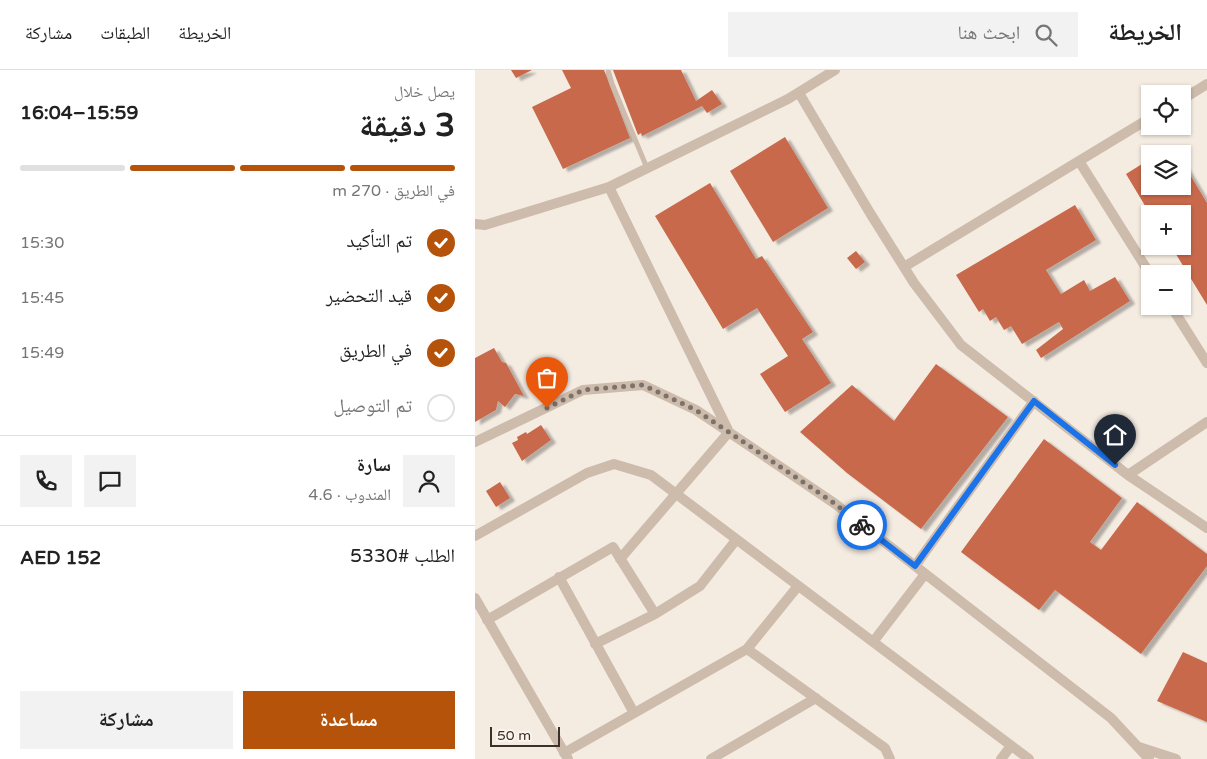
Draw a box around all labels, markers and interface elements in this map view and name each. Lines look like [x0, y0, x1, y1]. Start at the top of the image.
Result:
search box [728, 12, 1078, 57]
text: الخريطة [1108, 18, 1182, 47]
icon: search [1032, 21, 1060, 49]
text: مشاركة [25, 22, 72, 44]
text: الطبقات [100, 22, 150, 44]
text: الخريطة [178, 22, 231, 44]
text: ابحث هنا [957, 22, 1020, 44]
text: يصل خلال [394, 82, 455, 102]
map controls [1141, 85, 1191, 315]
button: locate [1141, 85, 1191, 135]
text: 15:59–16:04 [20, 102, 138, 124]
text: 3 دقيقة [359, 107, 455, 145]
button: layers [1141, 145, 1191, 195]
text: في الطريق · 270 m [332, 181, 455, 201]
button: + [1141, 205, 1191, 255]
icon: check [427, 229, 455, 257]
text: تم التأكيد [347, 230, 412, 252]
text: 15:30 [20, 233, 64, 253]
button: − [1141, 265, 1191, 315]
icon: check [427, 284, 455, 312]
text: قيد التحضير [326, 285, 412, 307]
text: 15:45 [20, 288, 64, 308]
icon: check [427, 339, 455, 367]
text: في الطريق [339, 340, 412, 362]
text: 15:49 [20, 343, 64, 363]
pin [526, 357, 568, 408]
icon: bag [533, 364, 561, 392]
text: تم التوصيل [333, 395, 412, 417]
pin [1094, 414, 1136, 465]
icon: home [1101, 421, 1129, 449]
text: سارة [357, 454, 391, 476]
button: phone [20, 455, 72, 507]
button: chat [84, 455, 136, 507]
button: person [403, 455, 455, 507]
text: المندوب · 4.6 [308, 485, 391, 505]
courier [837, 500, 887, 550]
icon: bike [848, 511, 876, 539]
text: الطلب #5330 [350, 545, 455, 567]
text: AED 152 [20, 547, 101, 569]
button: مشاركة [20, 691, 233, 749]
button: مساعدة [243, 691, 455, 749]
scale bar [490, 724, 560, 747]
text: 50 m [497, 727, 531, 744]

